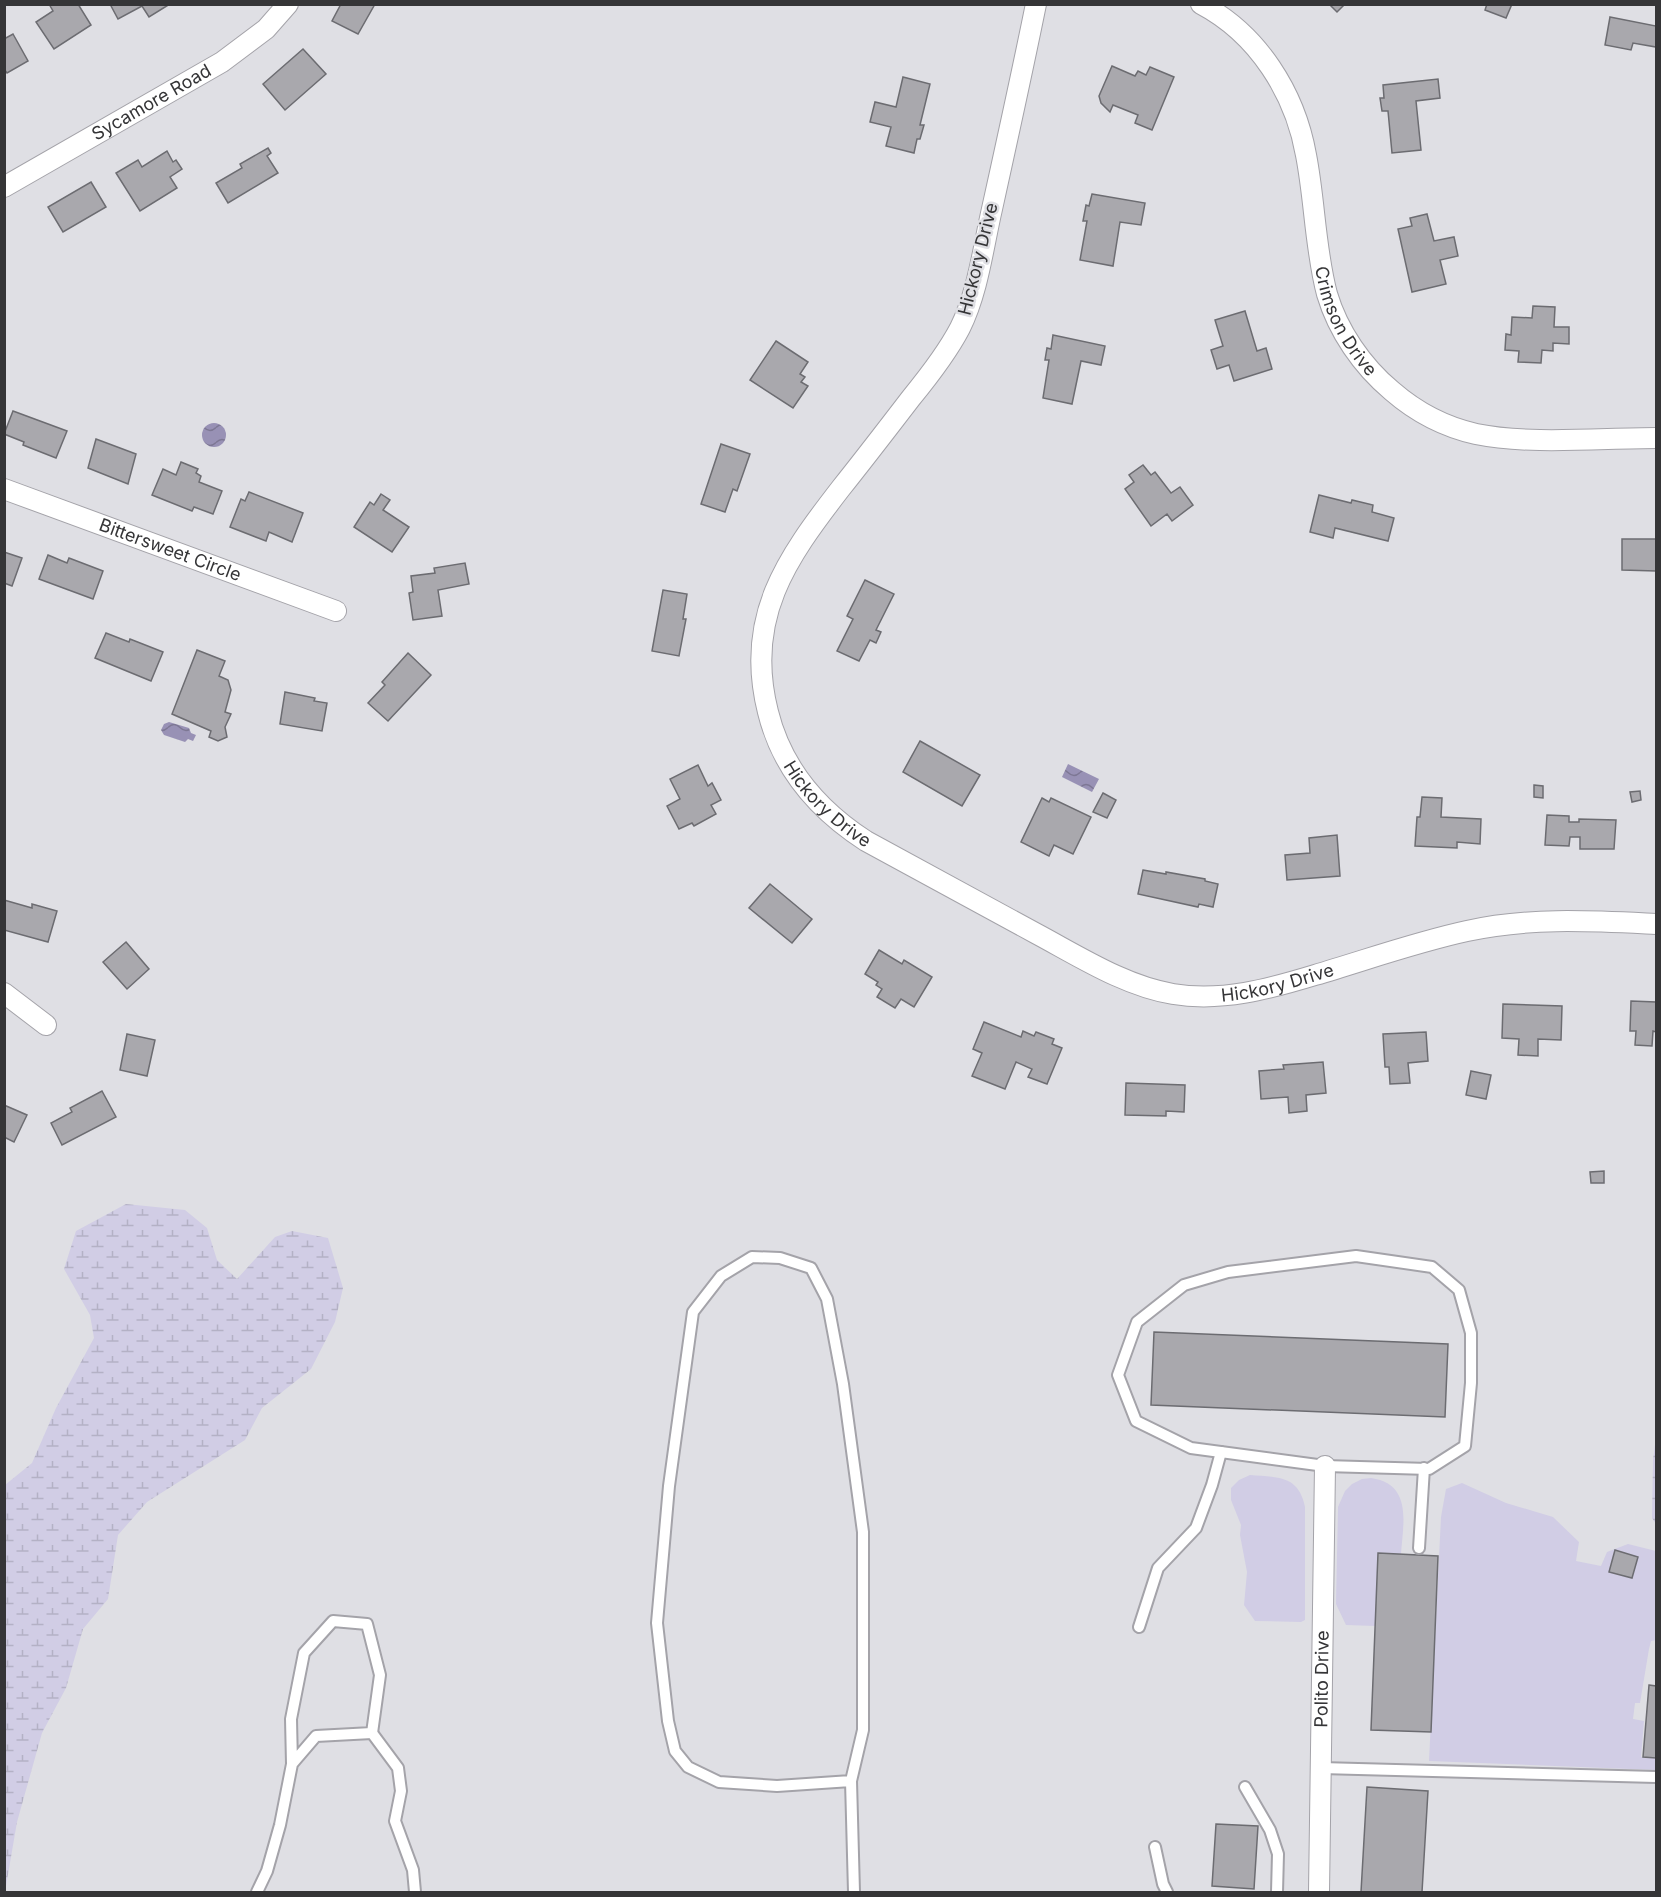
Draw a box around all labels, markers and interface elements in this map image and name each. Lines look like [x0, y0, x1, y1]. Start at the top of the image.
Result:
street label: Sycamore Road [88, 60, 215, 144]
street label: Hickory Drive [953, 200, 1002, 317]
street label: Crimson Drive [1311, 264, 1382, 380]
street label: Bittersweet Circle [96, 514, 244, 585]
street label: Hickory Drive [780, 757, 875, 851]
street label: Hickory Drive [1220, 959, 1336, 1006]
street label: Polito Drive [1310, 1630, 1333, 1728]

